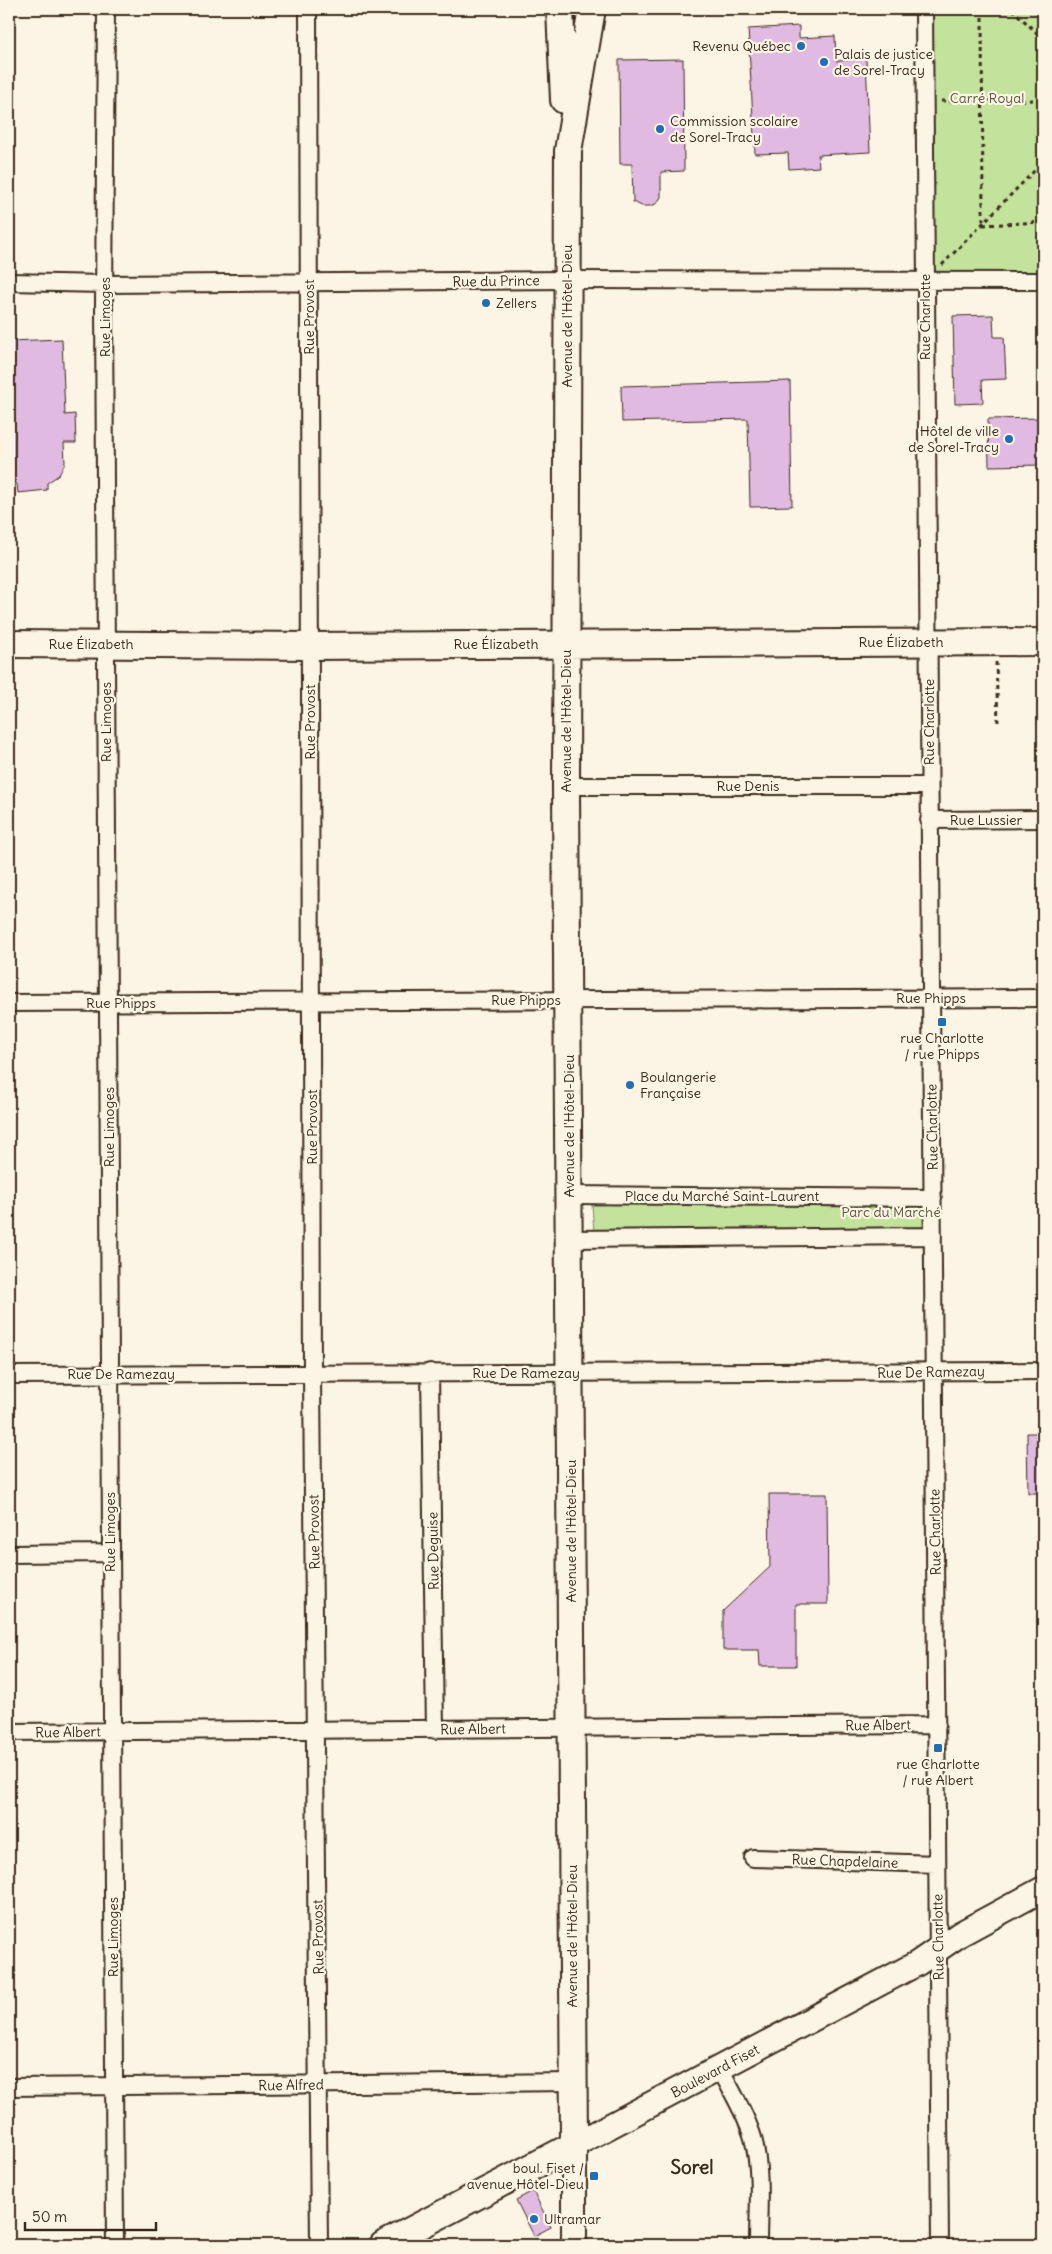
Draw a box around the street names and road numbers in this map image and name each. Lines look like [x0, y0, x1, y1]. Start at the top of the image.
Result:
street label: Avenue de l'Hôtel-Dieu [558, 245, 576, 387]
street label: Rue du Prince [452, 271, 540, 291]
street label: Rue Charlotte [916, 274, 934, 360]
street label: Rue Limoges [96, 277, 114, 357]
street label: Rue Provost [300, 279, 318, 355]
street label: Rue Élizabeth [859, 633, 943, 651]
street label: Rue Élizabeth [49, 635, 133, 653]
street label: Rue Élizabeth [454, 635, 538, 653]
street label: Avenue de l'Hôtel-Dieu [557, 650, 575, 792]
street label: Rue Charlotte [920, 679, 938, 765]
street label: Rue Limoges [97, 682, 115, 762]
street label: Rue Provost [301, 684, 319, 760]
street label: Rue Denis [717, 777, 779, 795]
street label: Rue Lussier [950, 811, 1023, 829]
street label: Rue Phipps [896, 989, 966, 1007]
street label: Rue Phipps [491, 991, 561, 1009]
street label: Rue Phipps [86, 994, 156, 1012]
street label: Avenue de l'Hôtel-Dieu [560, 1055, 578, 1197]
street label: Rue Charlotte [922, 1084, 942, 1170]
street label: Rue Limoges [100, 1087, 118, 1167]
street label: Rue Provost [303, 1089, 321, 1165]
street label: Place du Marché Saint-Laurent [625, 1187, 819, 1205]
street label: Rue De Ramezay [877, 1362, 985, 1382]
street label: Rue De Ramezay [472, 1364, 580, 1382]
street label: Rue De Ramezay [67, 1365, 175, 1383]
street label: Avenue de l'Hôtel-Dieu [562, 1460, 580, 1602]
street label: Rue Charlotte [925, 1489, 945, 1575]
street label: Rue Limoges [101, 1492, 119, 1572]
street label: Rue Provost [304, 1494, 324, 1570]
street label: Rue Deguise [423, 1512, 443, 1590]
street label: Rue Albert [845, 1715, 911, 1735]
street label: Rue Albert [440, 1719, 506, 1739]
street label: Rue Albert [35, 1722, 101, 1742]
street label: Rue Chapdelaine [791, 1850, 899, 1872]
street label: Avenue de l'Hôtel-Dieu [563, 1865, 581, 2007]
street label: Rue Charlotte [928, 1894, 948, 1980]
street label: Rue Limoges [104, 1897, 122, 1977]
street label: Rue Provost [308, 1899, 328, 1975]
street label: Boulevard Fiset [668, 2040, 762, 2102]
street label: Rue Alfred [258, 2075, 324, 2095]

